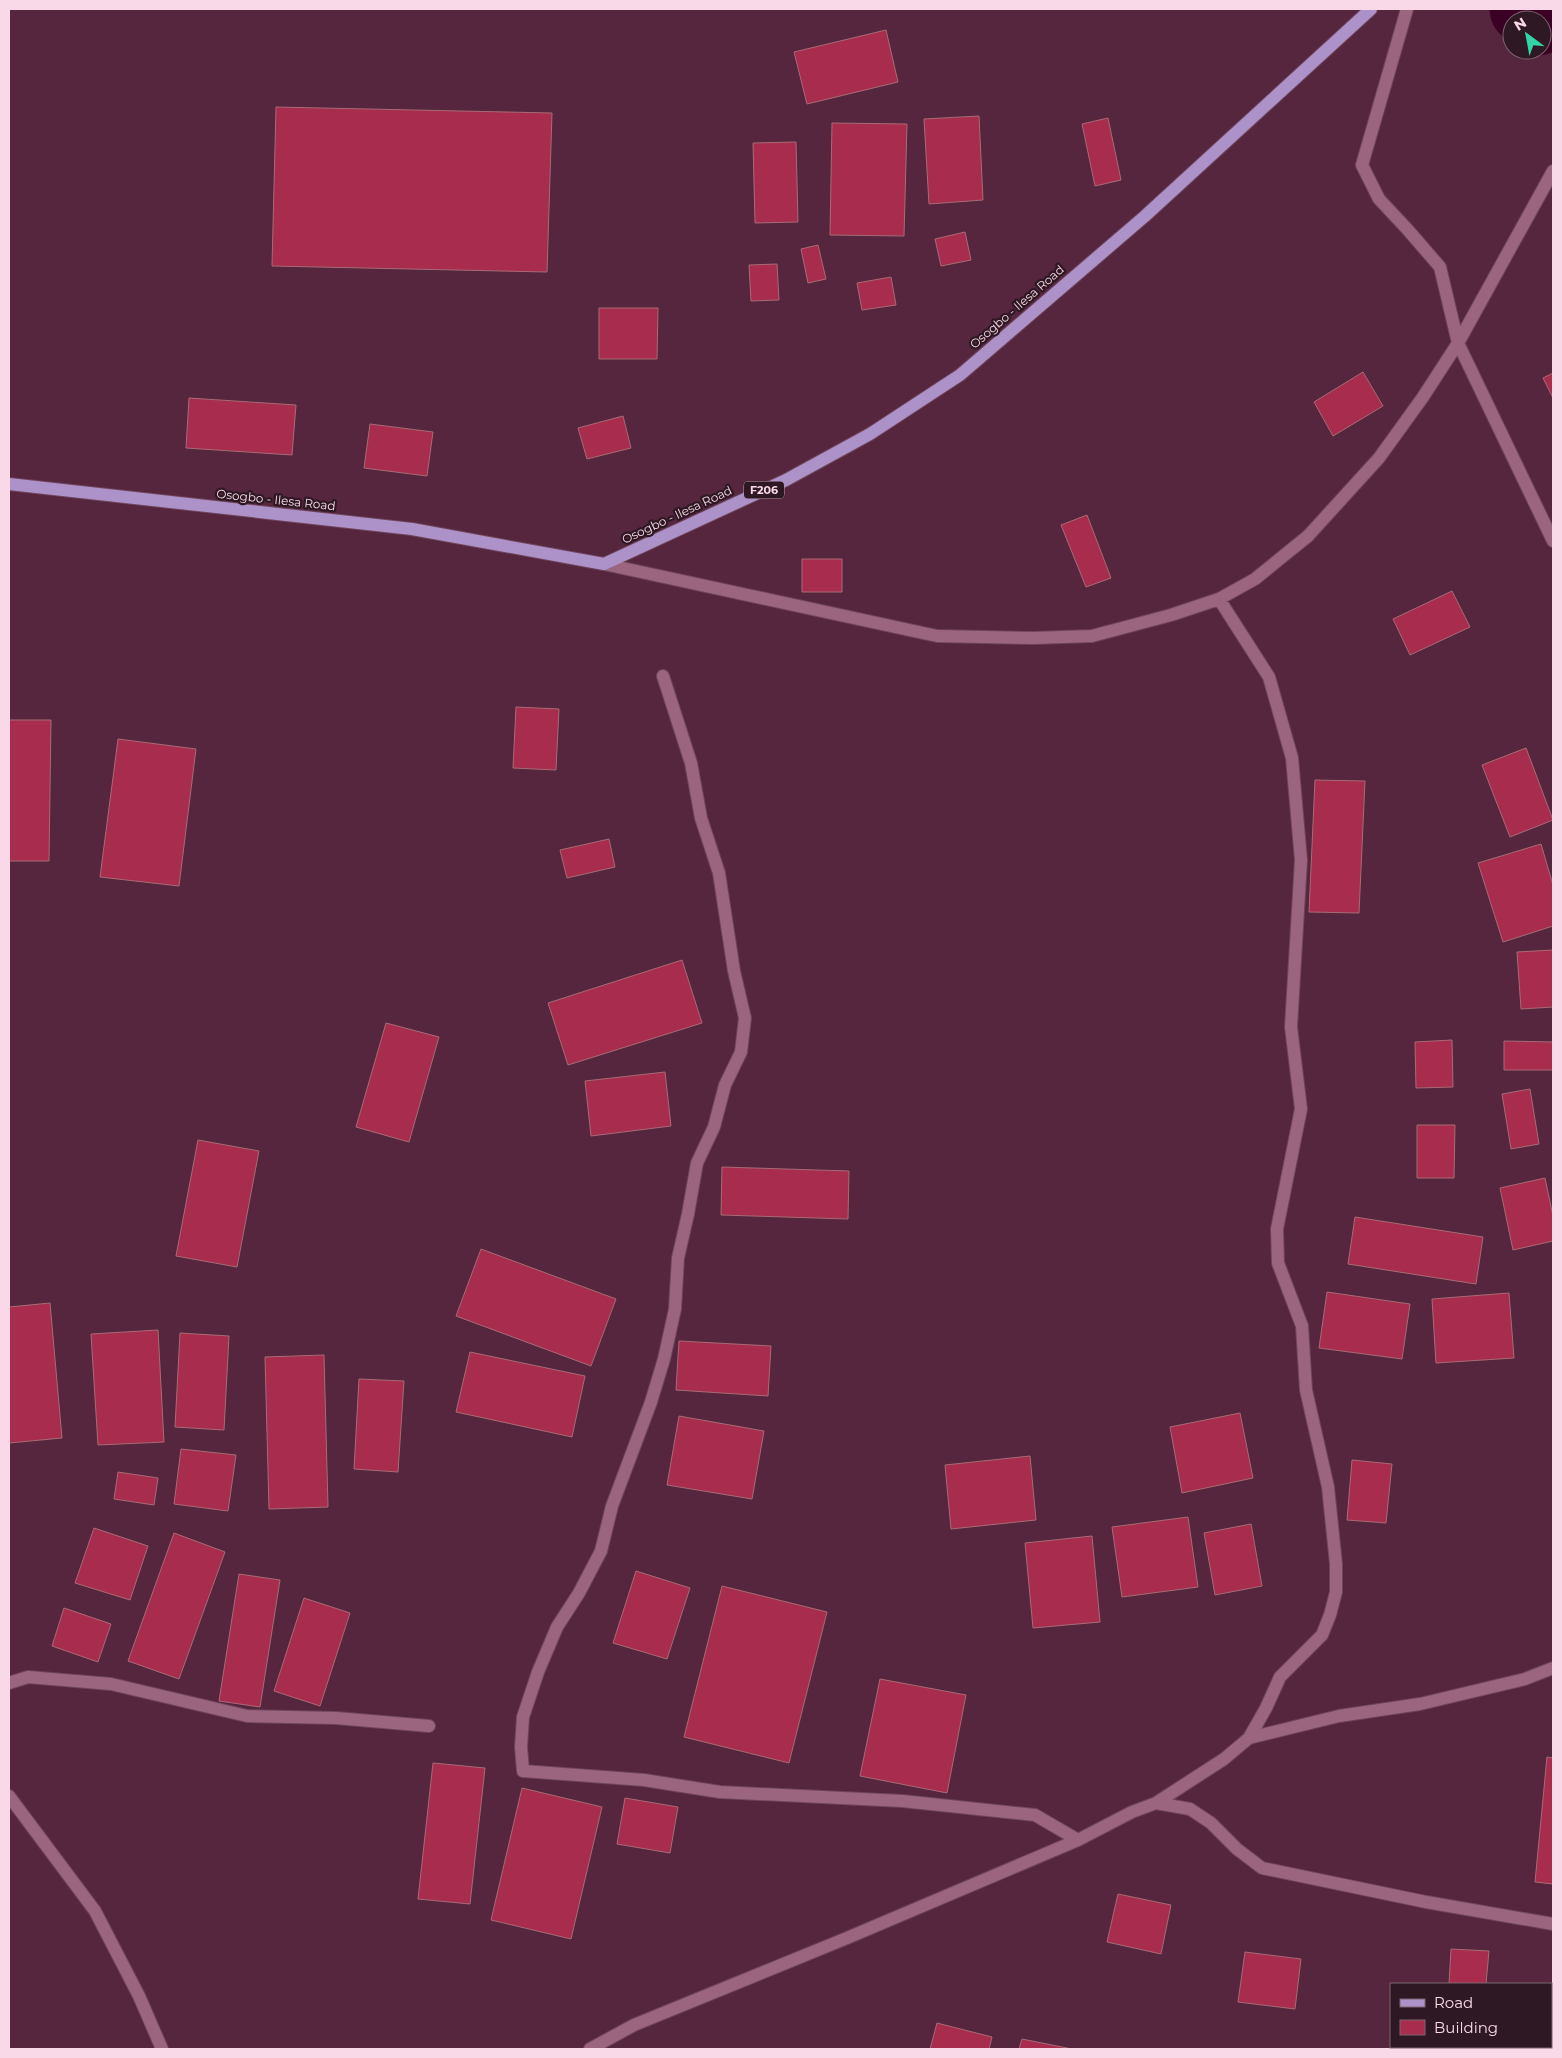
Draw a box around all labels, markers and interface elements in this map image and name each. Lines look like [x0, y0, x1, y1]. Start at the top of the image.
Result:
north arrow [1502, 10, 1552, 60]
text: N [1511, 13, 1530, 35]
street label: Osogbo - Ilesa Road [967, 262, 1067, 352]
street label: Osogbo - Ilesa Road [619, 482, 734, 547]
road number: F206 [744, 482, 784, 498]
street label: Osogbo - Ilesa Road [216, 486, 336, 513]
legend [1390, 1983, 1552, 2048]
text: Road [1434, 1993, 1473, 2012]
text: Building [1434, 2018, 1498, 2037]

